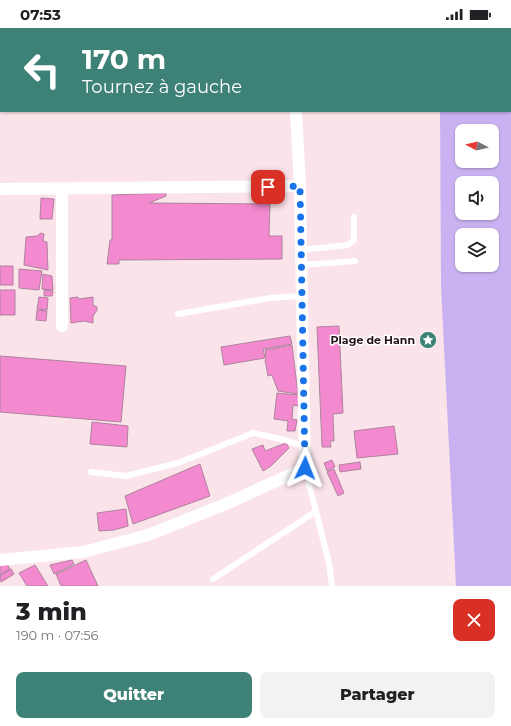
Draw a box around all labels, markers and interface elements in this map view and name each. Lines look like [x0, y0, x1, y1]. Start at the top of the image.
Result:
text: 07:53 [20, 5, 61, 24]
text: 170 m [82, 42, 166, 76]
icon: left [16, 44, 68, 96]
text: Tournez à gauche [82, 76, 242, 98]
north arrow [455, 124, 499, 168]
map controls [455, 124, 499, 272]
pin [251, 170, 285, 204]
icon: arrive [257, 176, 279, 198]
button: sound [455, 176, 499, 220]
button: layers [455, 228, 499, 272]
place icon: Plage de Hann [418, 330, 438, 350]
place label: Plage de Hann [331, 333, 415, 347]
position arrow [284, 447, 326, 489]
text: 3 min [16, 597, 87, 626]
button: close [453, 599, 495, 641]
text: 190 m · 07:56 [16, 627, 98, 643]
button: Quitter [16, 672, 252, 718]
button: Partager [260, 672, 495, 718]

